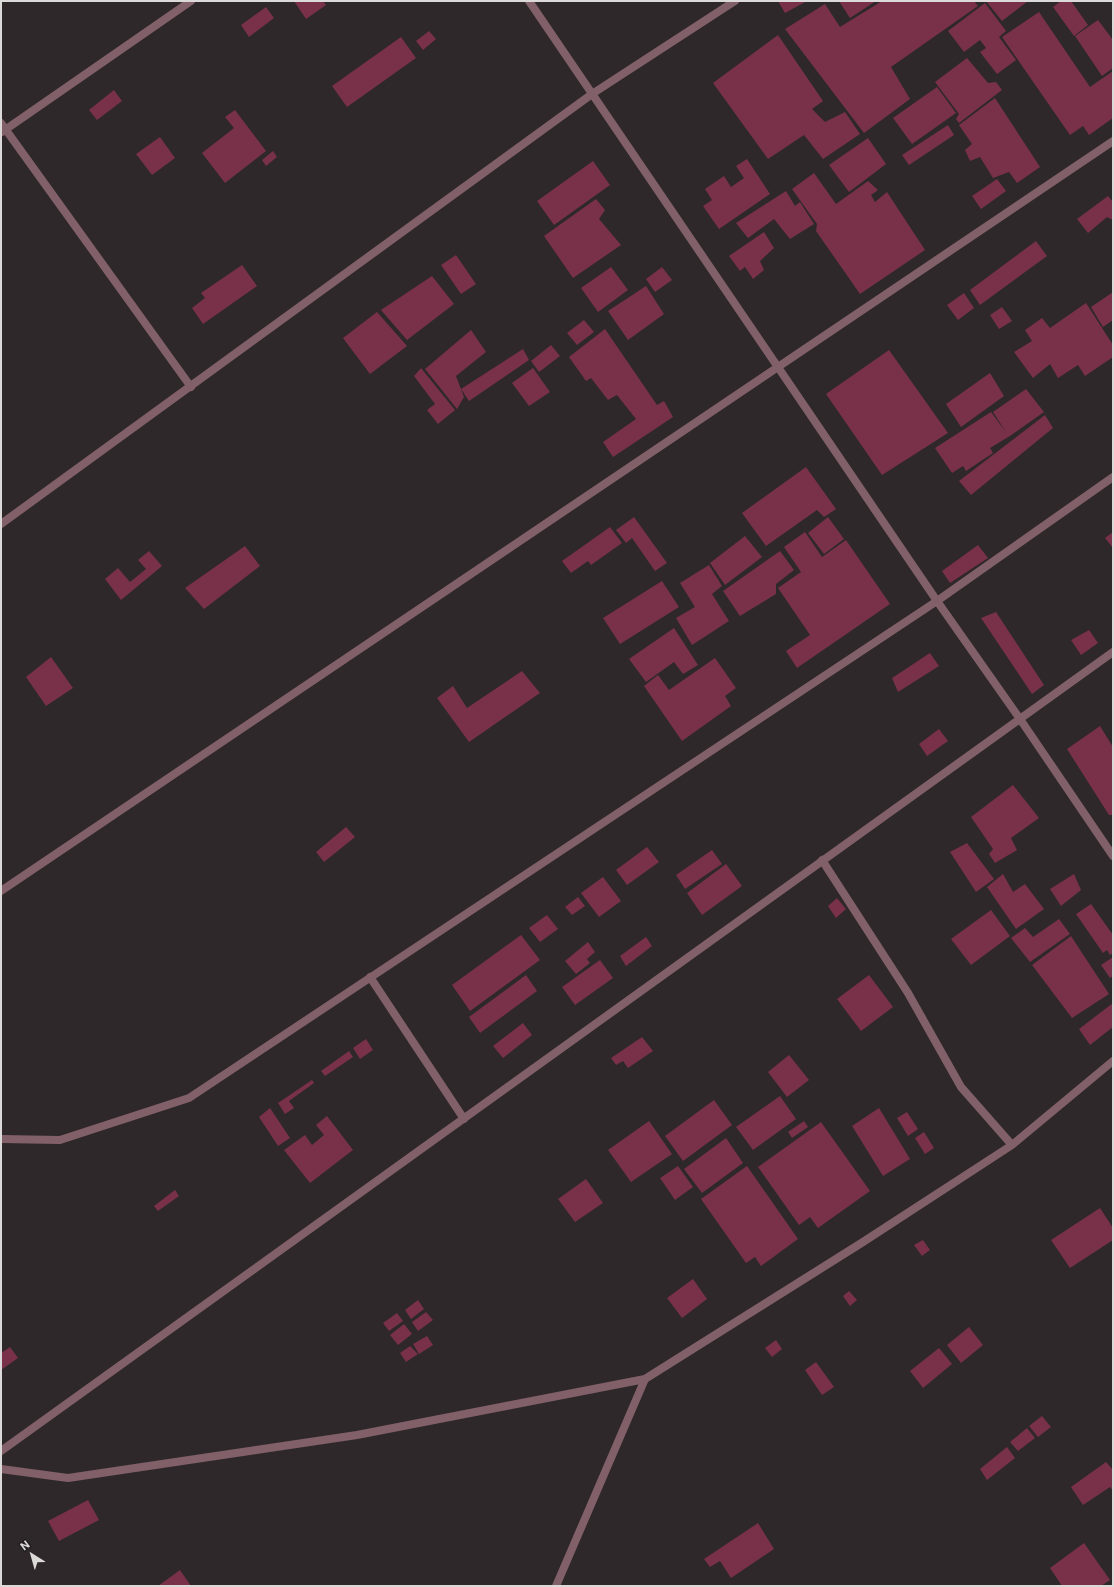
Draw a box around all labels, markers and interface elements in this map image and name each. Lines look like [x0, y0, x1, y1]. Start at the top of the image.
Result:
north arrow [12, 1535, 52, 1575]
text: N [17, 1537, 32, 1553]

